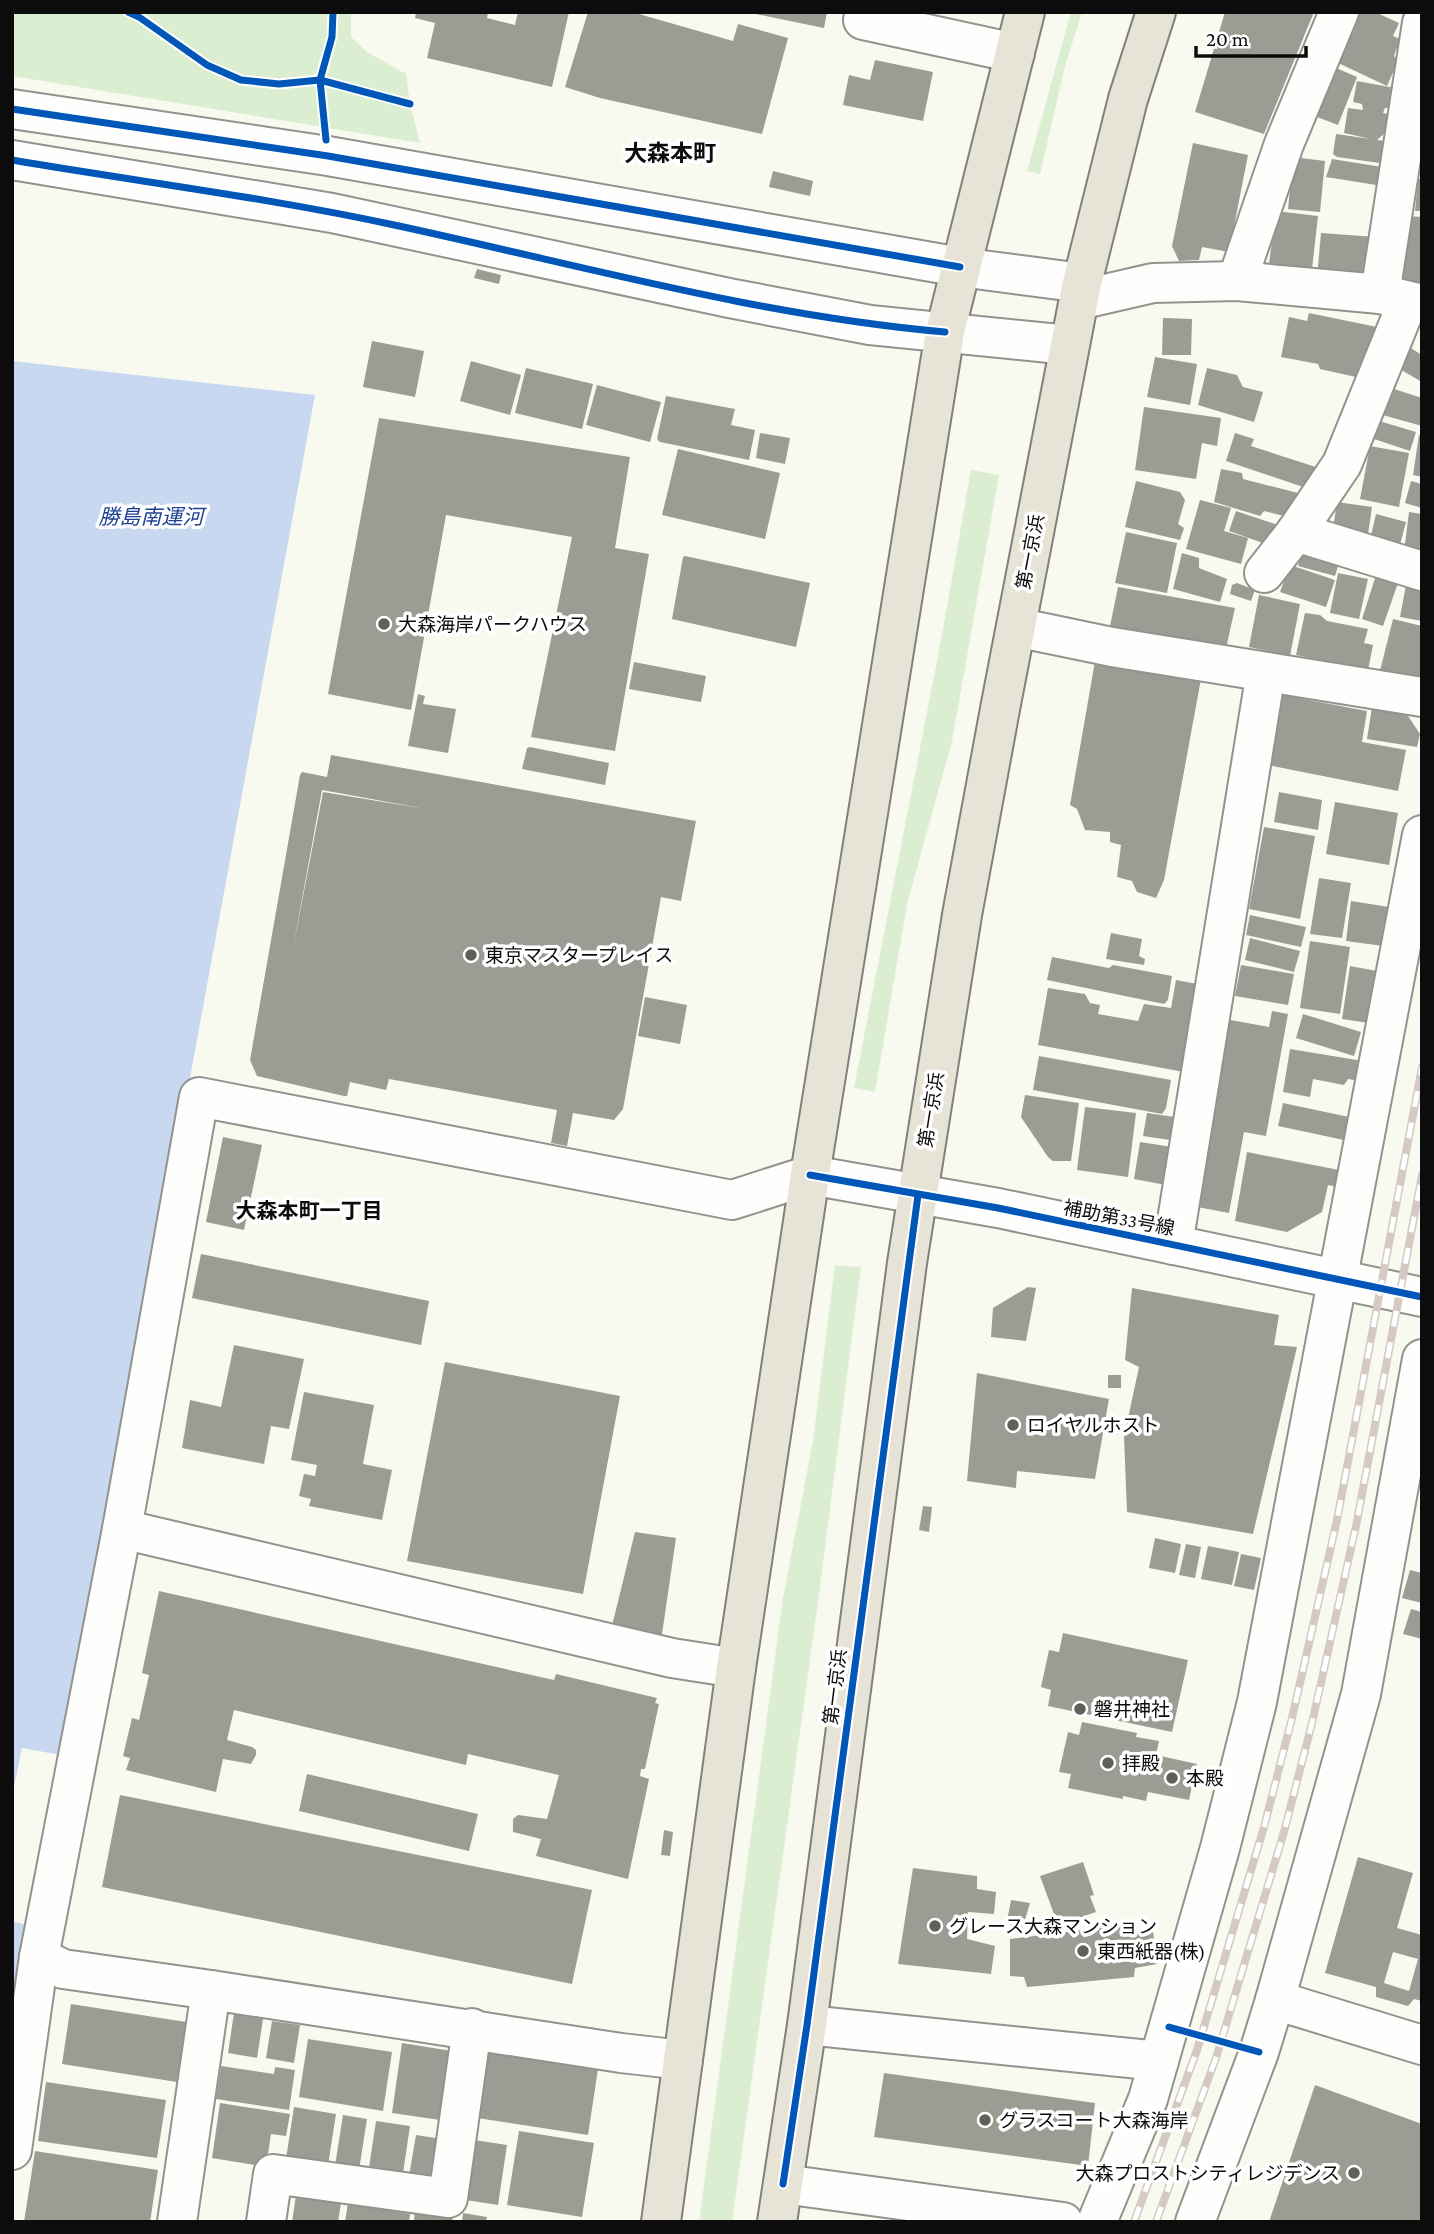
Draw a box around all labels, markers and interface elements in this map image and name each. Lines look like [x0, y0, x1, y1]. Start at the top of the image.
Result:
scale bar [1196, 14, 1306, 58]
text: 20 m [1206, 27, 1249, 51]
district label: 大森本町 [624, 140, 716, 166]
water label: 勝島南運河 [99, 505, 207, 529]
street label: 第一京浜 [1012, 513, 1048, 591]
place label: 大森海岸パークハウス [398, 614, 587, 635]
marker: 大森海岸パークハウス [376, 616, 392, 632]
place label: 東京マスタープレイス [485, 945, 673, 966]
marker: 東京マスタープレイス [463, 947, 479, 963]
street label: 第一京浜 [915, 1071, 947, 1149]
street label: 補助第33号線 [1062, 1197, 1176, 1239]
district label: 大森本町一丁目 [236, 1199, 383, 1223]
place label: ロイヤルホスト [1027, 1415, 1159, 1436]
marker: ロイヤルホスト [1005, 1417, 1021, 1433]
street label: 第一京浜 [820, 1648, 850, 1726]
place label: 磐井神社 [1094, 1699, 1170, 1720]
marker: 磐井神社 [1072, 1701, 1088, 1717]
place label: 拝殿 [1122, 1753, 1160, 1774]
marker: 拝殿 [1100, 1755, 1116, 1771]
place label: 本殿 [1186, 1768, 1224, 1789]
marker: 本殿 [1164, 1770, 1180, 1786]
place label: グレース大森マンション [949, 1916, 1157, 1937]
marker: グレース大森マンション [927, 1918, 943, 1934]
place label: 東西紙器(株) [1097, 1941, 1205, 1963]
marker: 東西紙器(株) [1075, 1943, 1091, 1959]
place label: グラスコート大森海岸 [999, 2110, 1189, 2131]
marker: グラスコート大森海岸 [977, 2112, 993, 2128]
place label: 大森プロストシティレジデンス [1076, 2163, 1340, 2184]
marker: 大森プロストシティレジデンス [1346, 2165, 1362, 2181]

